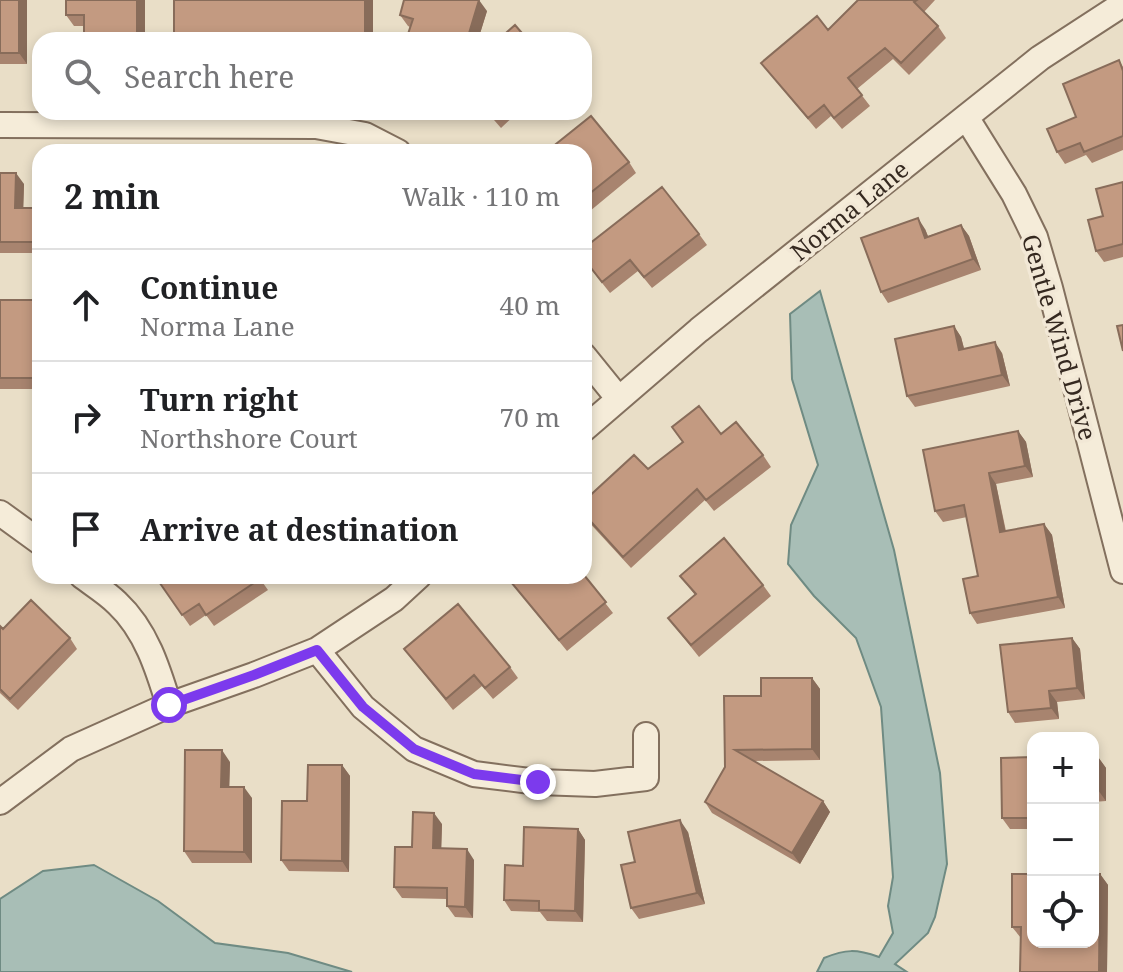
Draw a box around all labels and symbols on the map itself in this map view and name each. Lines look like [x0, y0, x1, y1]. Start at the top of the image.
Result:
street label: Norma Lane [783, 152, 915, 268]
street label: Gentle Wind Drive [1015, 230, 1105, 444]
route start [151, 687, 187, 723]
route end [520, 764, 556, 800]

